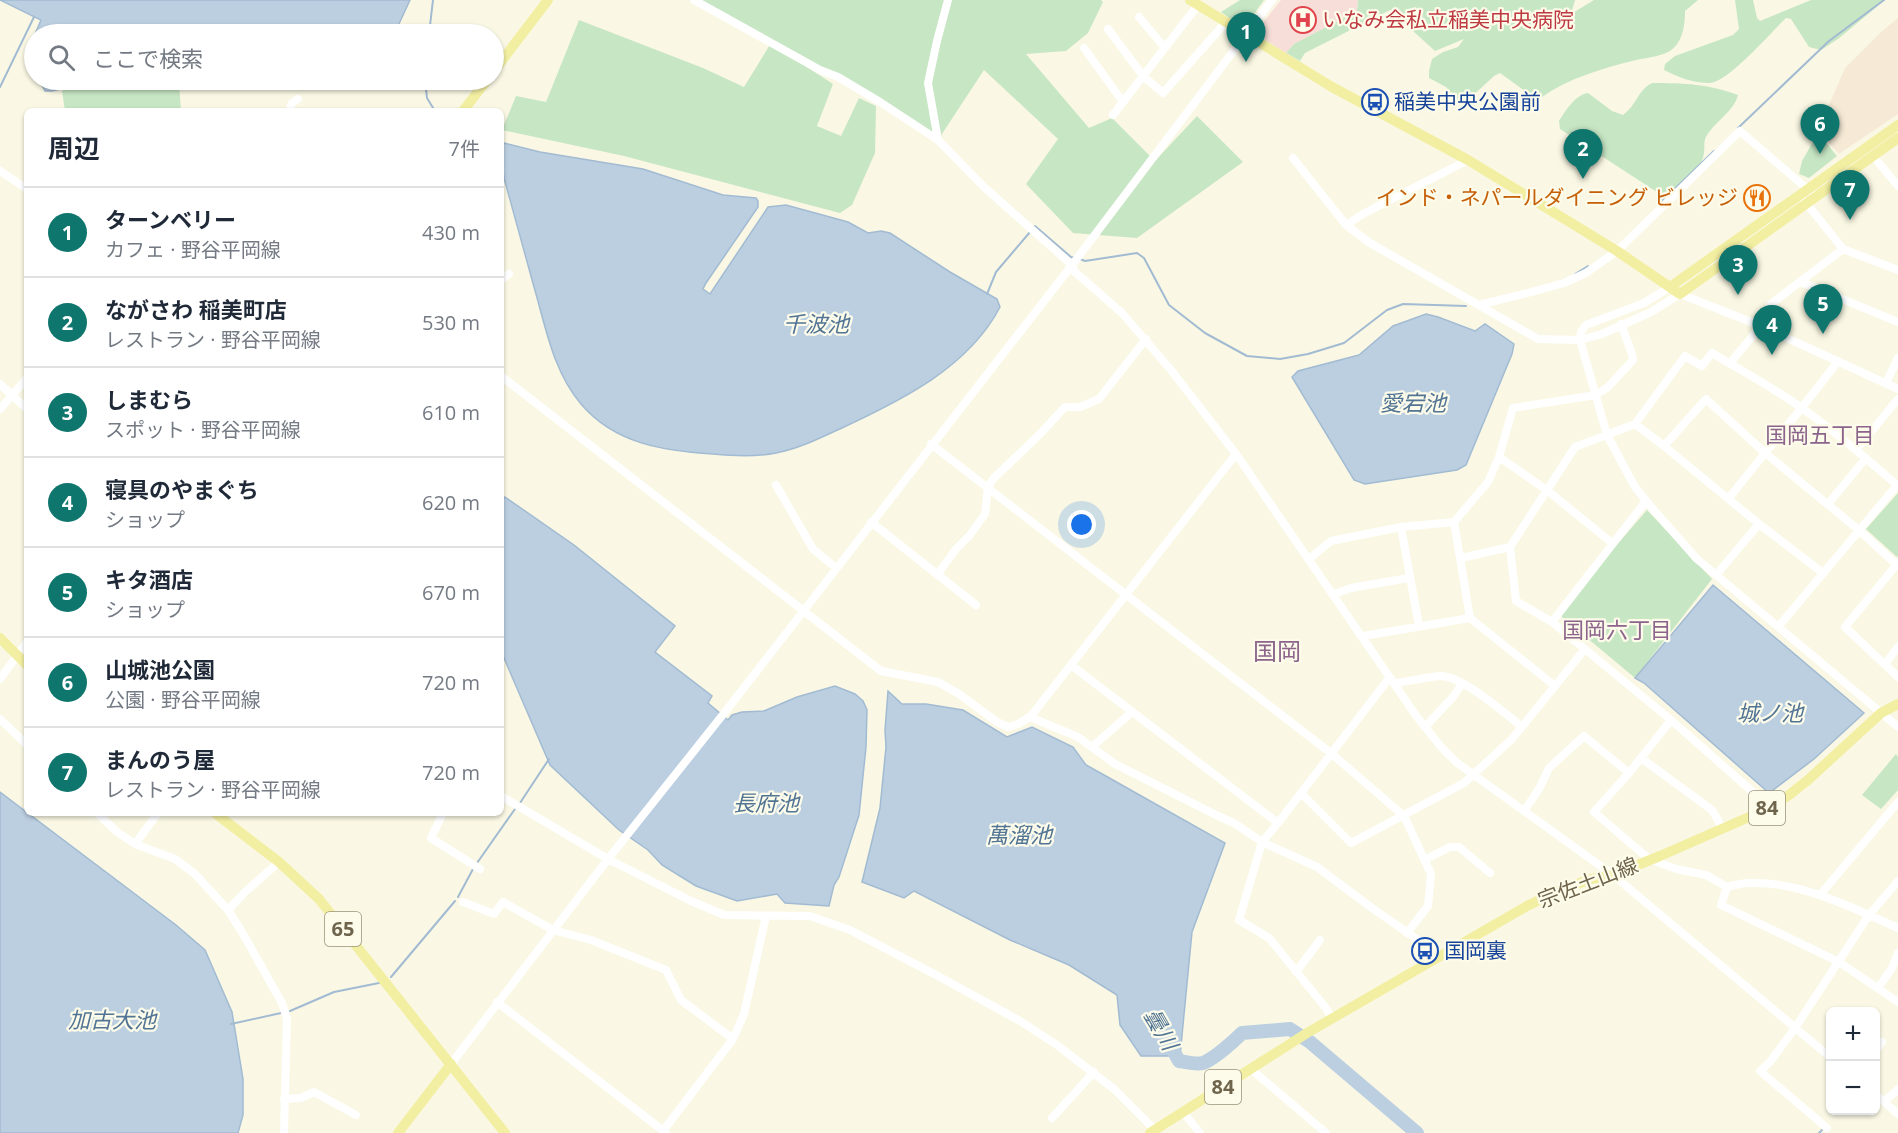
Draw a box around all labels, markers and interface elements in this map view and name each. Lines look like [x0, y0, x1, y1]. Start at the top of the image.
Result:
hospital icon: いなみ会私立稲美中央病院 [1288, 5, 1318, 35]
place label: いなみ会私立稲美中央病院 [1322, 5, 1574, 33]
pin: 1 [1226, 13, 1266, 62]
search box [24, 24, 504, 90]
icon: search [45, 41, 78, 74]
text: ここで検索 [93, 43, 203, 73]
bus stop icon: 稲美中央公園前 [1360, 87, 1390, 117]
place label: 稲美中央公園前 [1394, 87, 1541, 115]
pin: 6 [1800, 104, 1840, 154]
text: 周辺 [48, 130, 100, 166]
pin: 2 [1564, 130, 1602, 179]
text: 7件 [449, 135, 480, 162]
pin: 7 [1830, 170, 1870, 220]
place label: インド・ネパールダイニング ビレッジ [1376, 183, 1738, 211]
restaurant icon: インド・ネパールダイニング ビレッジ [1742, 183, 1772, 213]
text: ターンベリー [105, 204, 236, 234]
text: 1 [62, 219, 73, 246]
text: 430 m [422, 219, 480, 246]
text: カフェ · 野谷平岡線 [105, 236, 281, 263]
pin: 3 [1718, 246, 1758, 295]
pin: 5 [1804, 284, 1842, 334]
text: ながさわ 稲美町店 [105, 294, 287, 324]
pin: 4 [1752, 306, 1792, 355]
water label: 千波池 [783, 308, 851, 338]
text: 2 [62, 309, 73, 336]
text: 530 m [422, 309, 480, 336]
text: レストラン · 野谷平岡線 [105, 326, 321, 353]
text: しまむら [105, 384, 193, 414]
water label: 愛宕池 [1380, 387, 1448, 417]
text: 3 [62, 399, 73, 426]
text: 610 m [422, 399, 480, 426]
text: スポット · 野谷平岡線 [105, 416, 301, 443]
district label: 国岡五丁目 [1765, 419, 1875, 449]
text: 寝具のやまぐち [105, 474, 259, 504]
text: 4 [62, 489, 73, 516]
text: 620 m [422, 489, 480, 516]
text: ショップ [105, 506, 185, 533]
your location [1067, 510, 1096, 539]
text: キタ酒店 [105, 564, 193, 594]
text: 5 [62, 579, 73, 606]
text: 670 m [422, 579, 480, 606]
text: ショップ [105, 596, 185, 623]
district label: 国岡六丁目 [1562, 614, 1672, 644]
district label: 国岡 [1253, 634, 1301, 667]
text: 山城池公園 [105, 654, 215, 684]
text: 6 [62, 669, 73, 696]
text: 720 m [422, 669, 480, 696]
text: 公園 · 野谷平岡線 [105, 686, 261, 713]
water label: 城ノ池 [1737, 697, 1805, 727]
text: まんのう屋 [105, 744, 215, 774]
text: 7 [62, 759, 73, 786]
text: 720 m [422, 759, 480, 786]
text: レストラン · 野谷平岡線 [105, 776, 321, 803]
water label: 長府池 [733, 787, 801, 817]
road number: 84 [1749, 791, 1785, 825]
water label: 萬溜池 [986, 819, 1054, 849]
street label: 宗佐土山線 [1534, 850, 1642, 914]
road number: 65 [325, 912, 361, 946]
bus stop icon: 国岡裏 [1410, 936, 1440, 966]
place label: 国岡裏 [1444, 936, 1507, 964]
water label: 曇川 [1138, 1002, 1187, 1057]
water label: 加古大池 [68, 1004, 158, 1034]
map controls [1826, 1007, 1880, 1115]
button: + [1826, 1007, 1880, 1061]
button: − [1826, 1061, 1880, 1115]
road number: 84 [1205, 1070, 1241, 1104]

